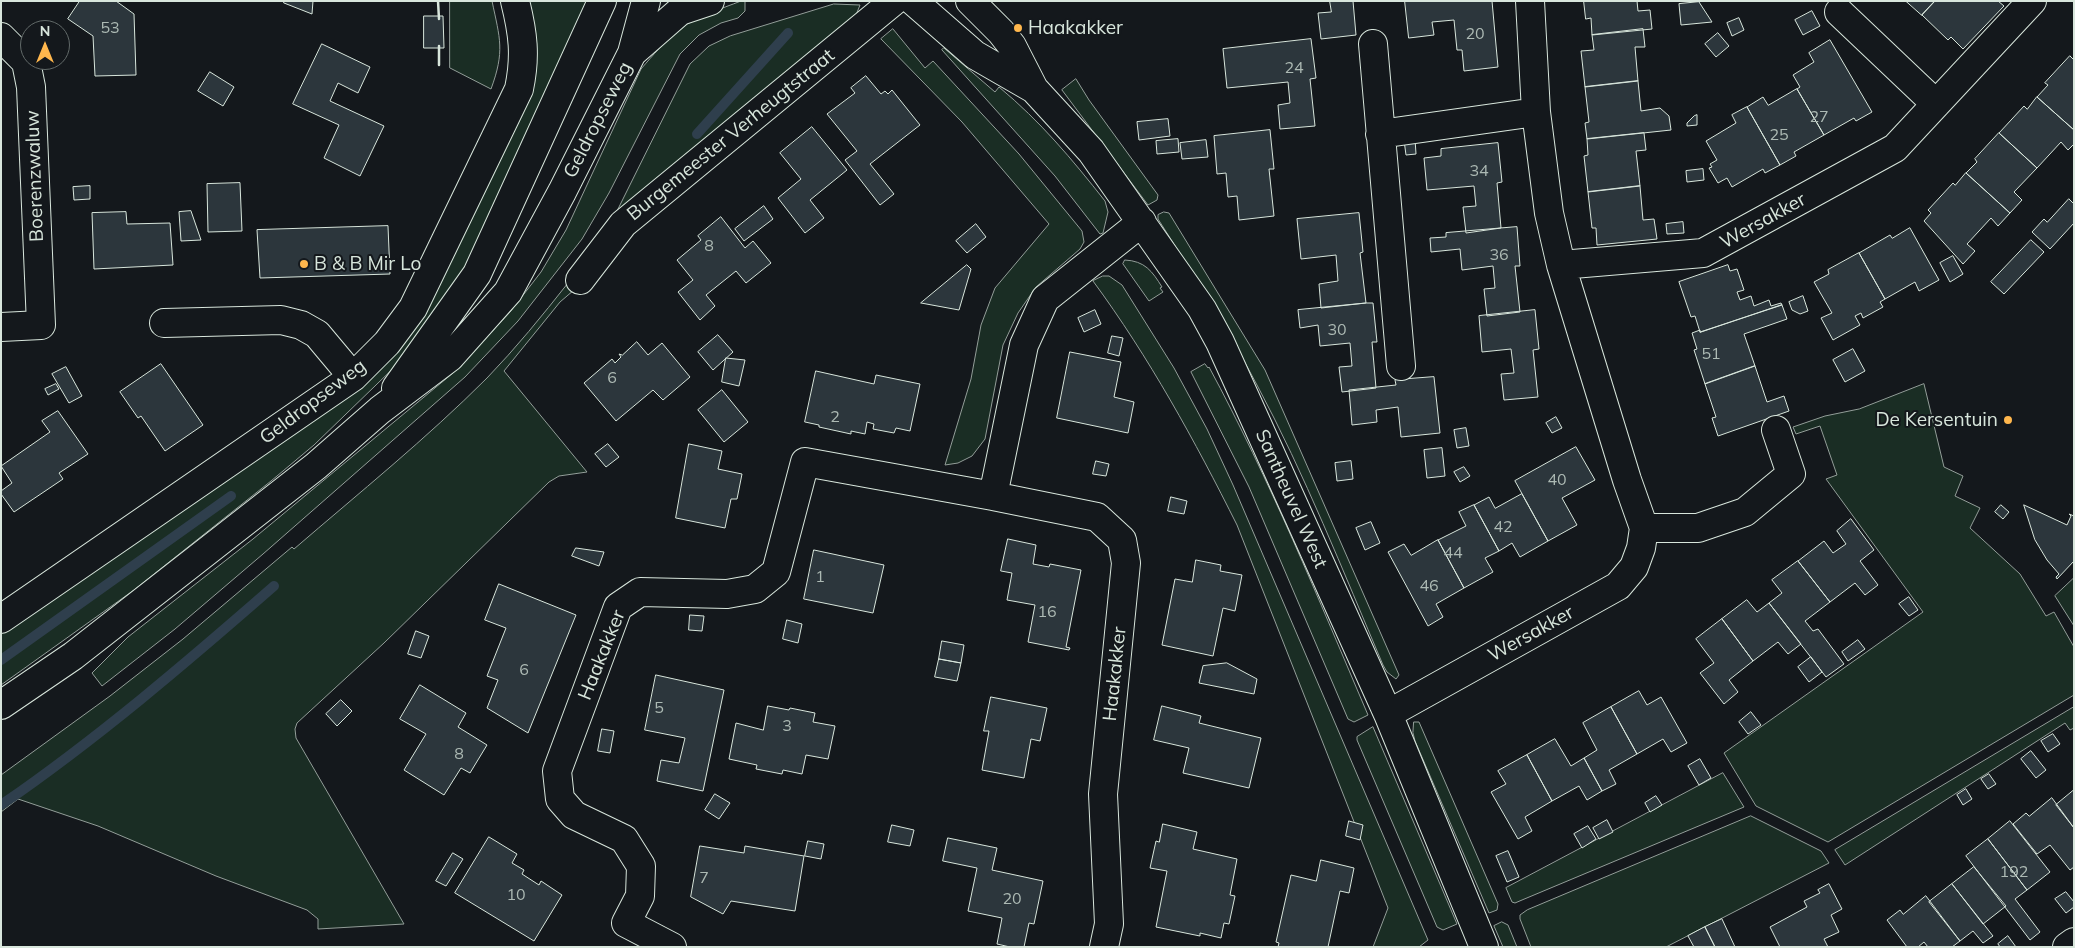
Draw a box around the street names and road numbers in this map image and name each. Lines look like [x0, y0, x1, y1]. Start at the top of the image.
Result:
street label: Burgemeester Verheugtstraat [623, 44, 839, 226]
street label: Geldropseweg [559, 58, 637, 182]
street label: Boerenzwaluw [21, 110, 49, 242]
street label: Wersakker [1716, 188, 1810, 254]
street label: Geldropseweg [255, 355, 371, 449]
street label: Santheuvel West [1250, 426, 1332, 572]
street label: Wersakker [1484, 601, 1578, 667]
street label: Haakakker [574, 607, 630, 703]
street label: Haakakker [1099, 626, 1131, 722]

